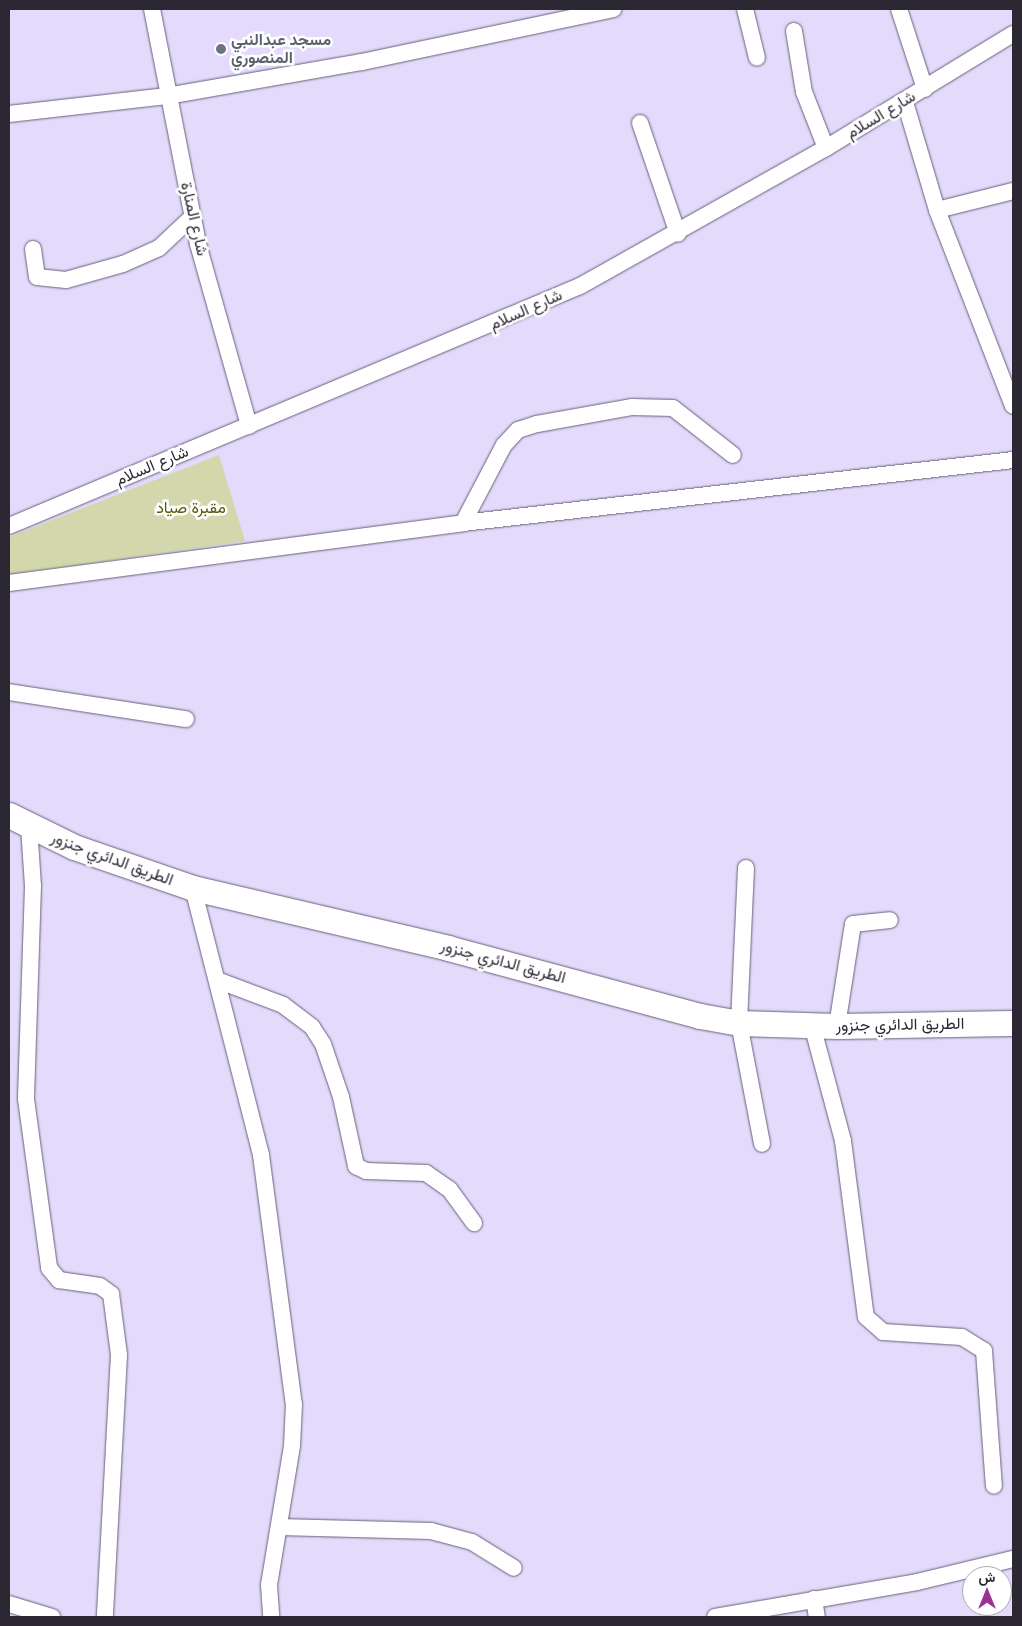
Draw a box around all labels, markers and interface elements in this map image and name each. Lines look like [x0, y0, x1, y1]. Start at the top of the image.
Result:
place label: مسجد عبدالنبي المنصوري [231, 30, 331, 68]
marker: مسجد عبدالنبي المنصوري [215, 43, 227, 55]
street label: شارع السلام [843, 87, 919, 143]
street label: شارع المنارة [176, 180, 212, 258]
street label: شارع السلام [487, 285, 565, 335]
street label: شارع السلام [113, 442, 191, 490]
park label: مقبرة صياد [156, 498, 226, 518]
street label: الطريق الدائري جنزور [48, 828, 176, 890]
street label: الطريق الدائري جنزور [438, 936, 568, 988]
street label: الطريق الدائري جنزور [836, 1014, 964, 1036]
north arrow [962, 1566, 1012, 1616]
text: ش [979, 1568, 995, 1586]

